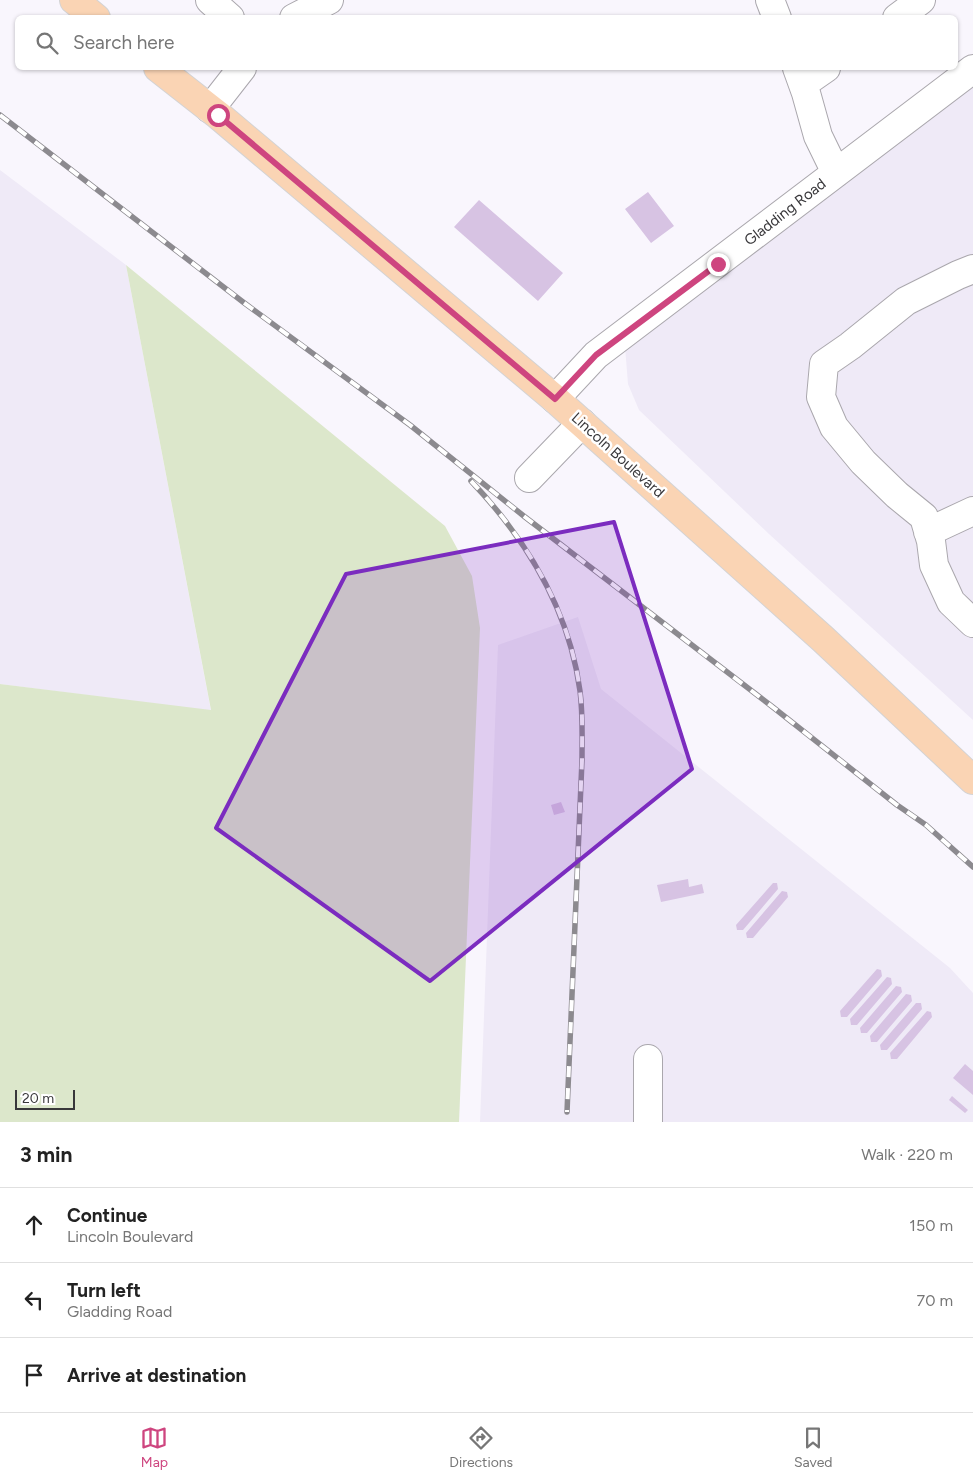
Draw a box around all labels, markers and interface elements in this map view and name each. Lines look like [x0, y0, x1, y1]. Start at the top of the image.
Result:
search box [15, 15, 958, 70]
icon: search [33, 29, 61, 57]
text: Search here [73, 31, 175, 54]
route start [207, 104, 230, 127]
street label: Gladding Road [741, 174, 829, 250]
route end [707, 253, 730, 276]
street label: Lincoln Boulevard [568, 409, 668, 501]
scale bar [15, 1087, 75, 1110]
text: 20 m [22, 1090, 54, 1107]
text: 3 min [20, 1142, 72, 1167]
text: Walk · 220 m [861, 1145, 953, 1164]
text: Continue [67, 1204, 147, 1227]
icon: ahead [20, 1211, 48, 1239]
text: 150 m [909, 1216, 953, 1235]
text: Lincoln Boulevard [67, 1227, 193, 1246]
text: Turn left [67, 1279, 141, 1302]
icon: left [20, 1286, 48, 1314]
text: 70 m [917, 1291, 953, 1310]
text: Gladding Road [67, 1302, 172, 1321]
icon: arrive [20, 1361, 48, 1389]
text: Arrive at destination [67, 1364, 246, 1387]
tab: Map [140, 1424, 168, 1471]
tab: Directions [449, 1424, 513, 1471]
tab: Saved [794, 1424, 833, 1471]

